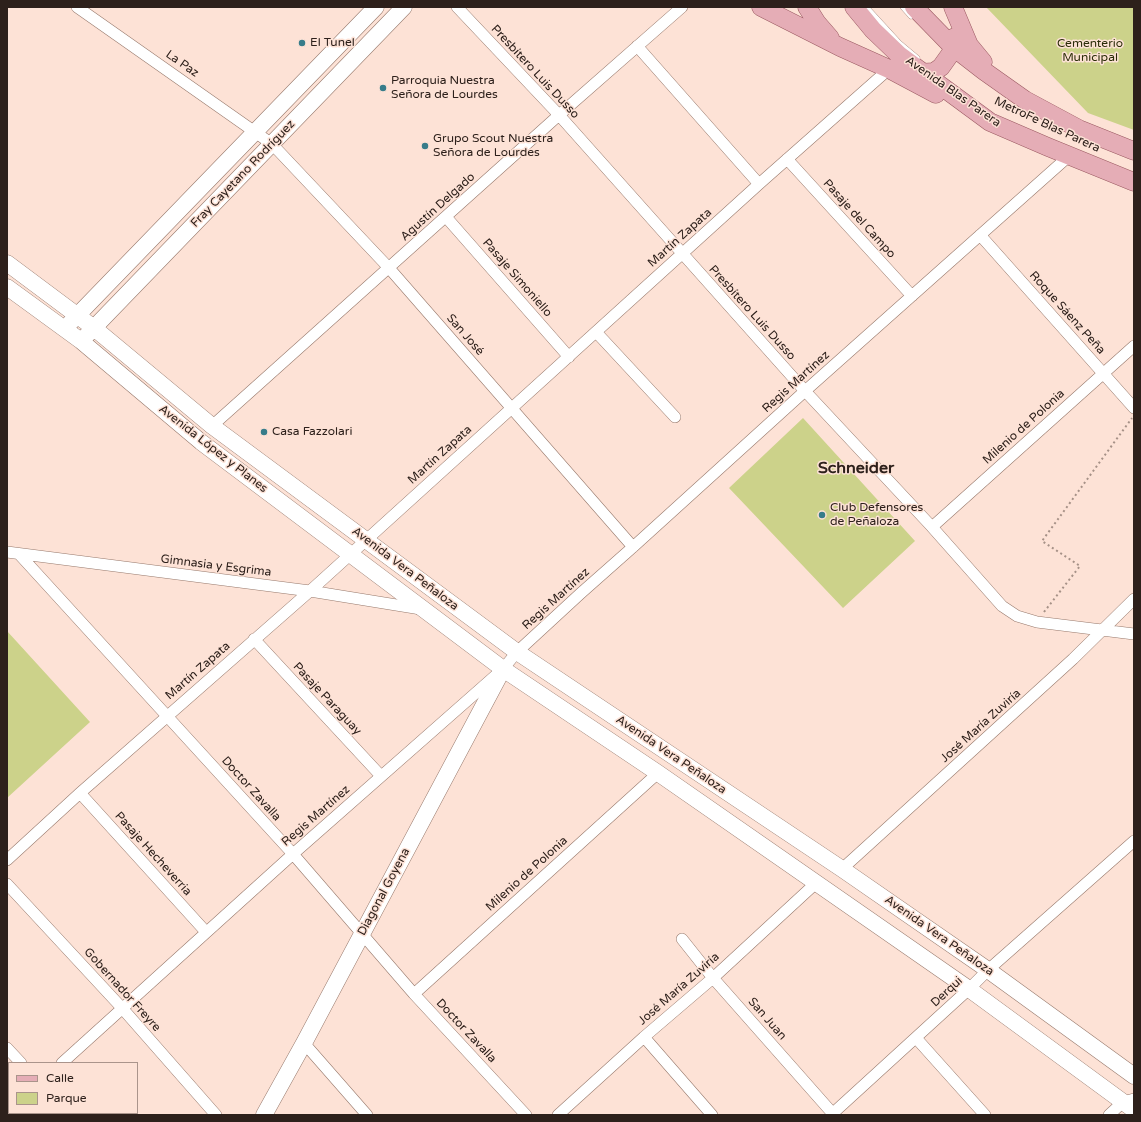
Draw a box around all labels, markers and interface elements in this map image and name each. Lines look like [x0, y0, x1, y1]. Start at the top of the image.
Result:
street label: Presbítero Luis Dusso [488, 22, 582, 122]
place label: El Tunel [310, 36, 355, 50]
park label: Cementerio Municipal [1057, 37, 1123, 65]
marker: El Tunel [297, 38, 307, 48]
street label: La Paz [163, 47, 201, 81]
street label: Avenida Blas Parera [903, 54, 1003, 130]
place label: Parroquia Nuestra Señora de Lourdes [391, 74, 498, 102]
marker: Parroquia Nuestra Señora de Lourdes [378, 83, 388, 93]
street label: MetroFe Blas Parera [992, 94, 1102, 156]
street label: Fray Cayetano Rodríguez [188, 117, 298, 231]
place label: Grupo Scout Nuestra Señora de Lourdes [433, 132, 553, 160]
marker: Grupo Scout Nuestra Señora de Lourdes [420, 141, 430, 151]
street label: Agustín Delgado [398, 170, 478, 244]
street label: Pasaje del Campo [820, 177, 898, 261]
street label: Martín Zapata [645, 206, 715, 270]
street label: Pasaje Simoniello [479, 236, 555, 320]
street label: Presbítero Luis Dusso [706, 263, 798, 363]
street label: Roque Sáenz Peña [1026, 269, 1108, 357]
street label: San José [443, 311, 487, 359]
street label: Regis Martínez [759, 348, 833, 416]
street label: Milenio de Polonia [980, 387, 1068, 467]
street label: Avenida López y Planes [156, 402, 270, 496]
street label: Martín Zapata [405, 423, 475, 487]
place label: Casa Fazzolari [272, 425, 352, 439]
marker: Casa Fazzolari [259, 427, 269, 437]
district label: Schneider [818, 459, 894, 479]
place label: Club Defensores de Peñaloza [830, 501, 923, 529]
marker: Club Defensores de Peñaloza [817, 510, 827, 520]
street label: Avenida Vera Peñaloza [349, 524, 461, 614]
street label: Gimnasia y Esgrima [160, 552, 272, 580]
street label: Regis Martínez [519, 565, 593, 633]
street label: Martín Zapata [163, 639, 233, 703]
street label: Pasaje Paraguay [290, 660, 364, 738]
street label: José María Zuviría [938, 686, 1024, 766]
street label: Avenida Vera Peñaloza [613, 713, 729, 797]
street label: Doctor Zavalla [218, 754, 284, 824]
street label: Regis Martínez [279, 783, 353, 849]
street label: Pasaje Hecheverria [111, 809, 195, 899]
street label: Milenio de Polonia [483, 834, 571, 914]
street label: Diagonal Goyena [355, 846, 413, 938]
street label: Avenida Vera Peñaloza [882, 893, 996, 979]
street label: Gobernador Freyre [81, 945, 163, 1035]
street label: José María Zuviría [635, 950, 723, 1028]
street label: Derqui [928, 974, 966, 1010]
street label: San Juan [745, 995, 789, 1043]
street label: Doctor Zavalla [433, 996, 499, 1066]
legend [8, 1062, 138, 1114]
text: Calle [46, 1071, 74, 1085]
text: Parque [46, 1091, 87, 1105]

